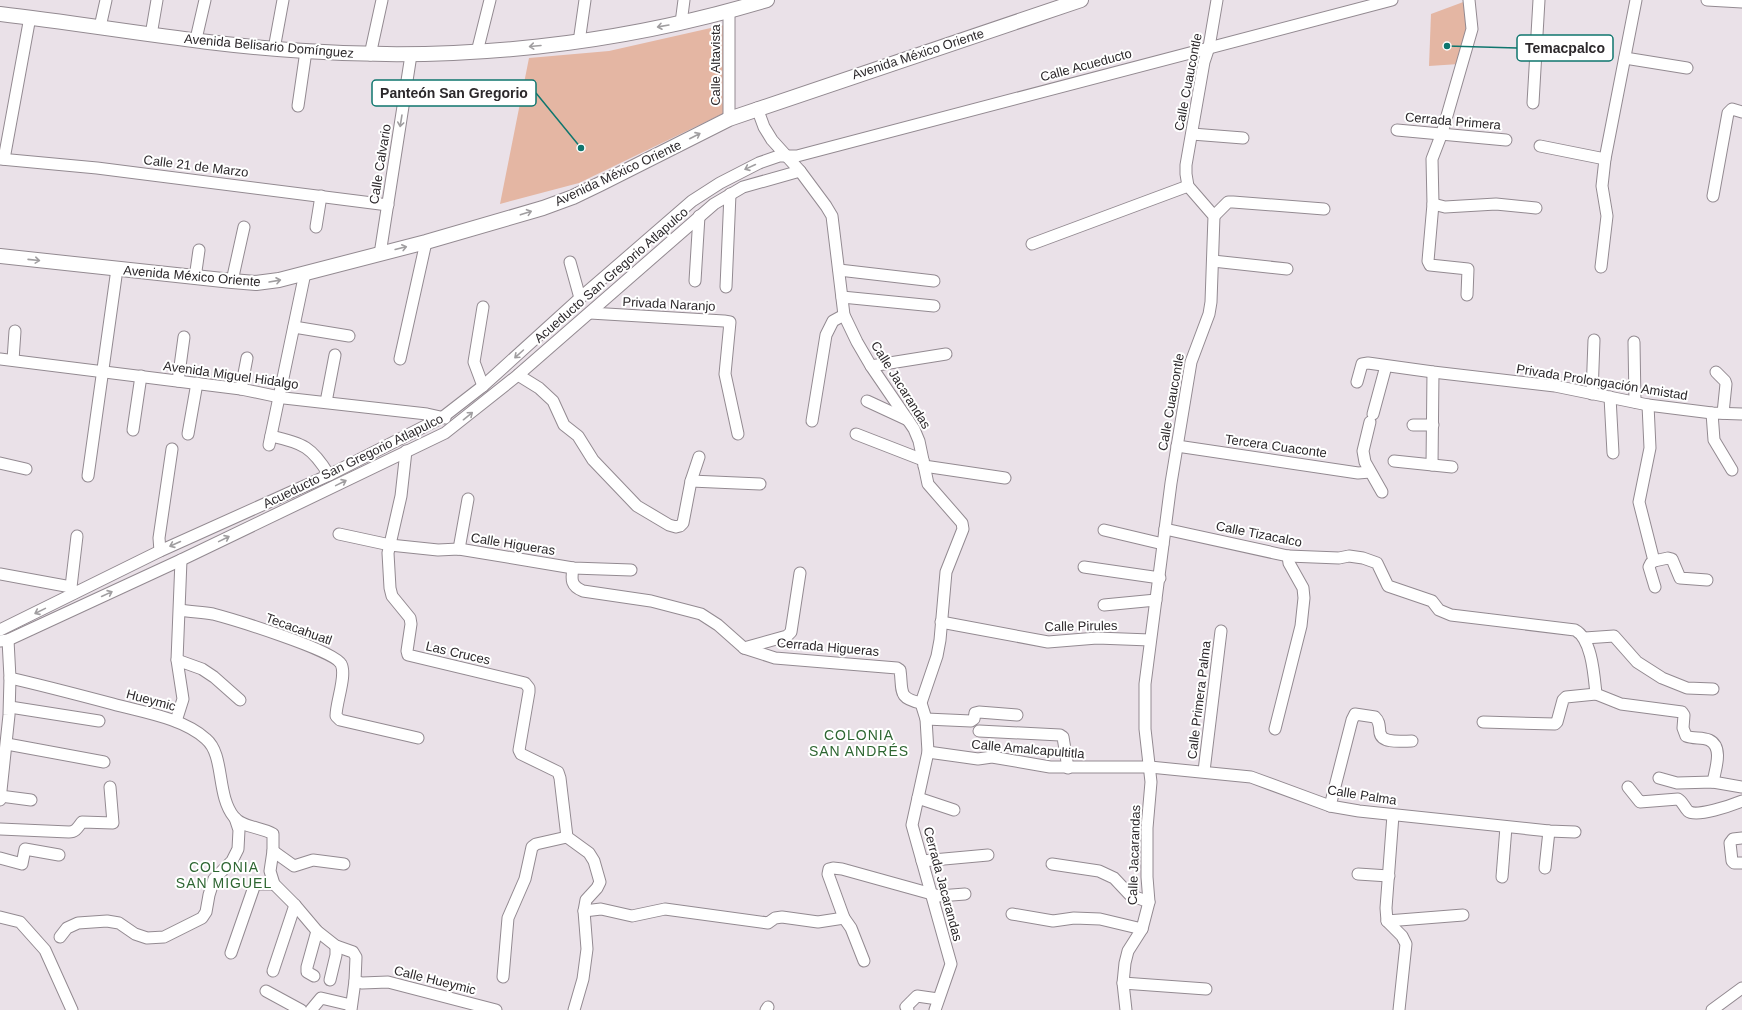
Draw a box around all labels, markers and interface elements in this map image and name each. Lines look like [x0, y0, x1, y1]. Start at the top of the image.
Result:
one-way arrow [657, 23, 670, 31]
street label: Calle Altavista [708, 23, 723, 106]
street label: Avenida México Oriente [850, 26, 986, 82]
street label: Avenida Belisario Domínguez [184, 31, 354, 61]
street label: Calle Cuaucontle [1171, 32, 1205, 132]
callout: Temacpalco [1517, 35, 1613, 61]
text: Temacpalco [1525, 40, 1605, 56]
one-way arrow [529, 42, 542, 50]
street label: Calle Acueducto [1039, 46, 1133, 84]
callout: Panteón San Gregorio [372, 80, 536, 106]
text: Panteón San Gregorio [380, 85, 528, 101]
street label: Cerrada Primera [1404, 109, 1502, 133]
one-way arrow [397, 114, 405, 127]
street label: Calle Calvario [366, 123, 394, 205]
one-way arrow [688, 132, 700, 140]
street label: Avenida México Oriente [552, 137, 684, 209]
street label: Calle 21 de Marzo [143, 152, 249, 180]
one-way arrow [745, 164, 757, 171]
street label: Acueducto San Gregorio Atlapulco [531, 204, 691, 346]
one-way arrow [519, 209, 532, 216]
one-way arrow [394, 244, 407, 252]
one-way arrow [27, 256, 40, 264]
street label: Avenida México Oriente [123, 263, 261, 289]
one-way arrow [268, 277, 281, 285]
street label: Privada Naranjo [622, 294, 716, 314]
street label: Calle Jacarandas [868, 338, 934, 432]
one-way arrow [514, 349, 524, 358]
street label: Calle Cuaucontle [1155, 352, 1187, 452]
street label: Avenida Miguel Hidalgo [162, 358, 300, 392]
street label: Privada Prolongación Amistad [1515, 361, 1689, 403]
street label: Acueducto San Gregorio Atlapulco [260, 411, 446, 511]
one-way arrow [463, 411, 474, 420]
street label: Tercera Cuaconte [1224, 431, 1328, 461]
one-way arrow [335, 479, 347, 486]
street label: Calle Tizacalco [1215, 518, 1303, 550]
street label: Calle Higueras [470, 530, 557, 558]
one-way arrow [218, 535, 230, 542]
one-way arrow [169, 541, 181, 548]
one-way arrow [100, 590, 112, 597]
one-way arrow [34, 607, 46, 615]
street label: Tecacahuatl [264, 610, 334, 648]
street label: Calle Pirules [1044, 618, 1118, 634]
street label: Cerrada Higueras [776, 635, 880, 659]
street label: Las Cruces [424, 638, 492, 668]
street label: Calle Primera Palma [1184, 639, 1214, 760]
street label: Hueymic [125, 686, 178, 714]
district label: COLONIA SAN ANDRÉS [809, 727, 909, 759]
street label: Calle Amalcapultitla [971, 737, 1086, 761]
street label: Calle Palma [1326, 782, 1399, 808]
street label: Calle Jacarandas [1125, 804, 1143, 905]
street label: Cerrada Jacarandas [921, 825, 966, 943]
district label: COLONIA SAN MIGUEL [176, 859, 272, 891]
street label: Calle Hueymic [393, 963, 478, 998]

